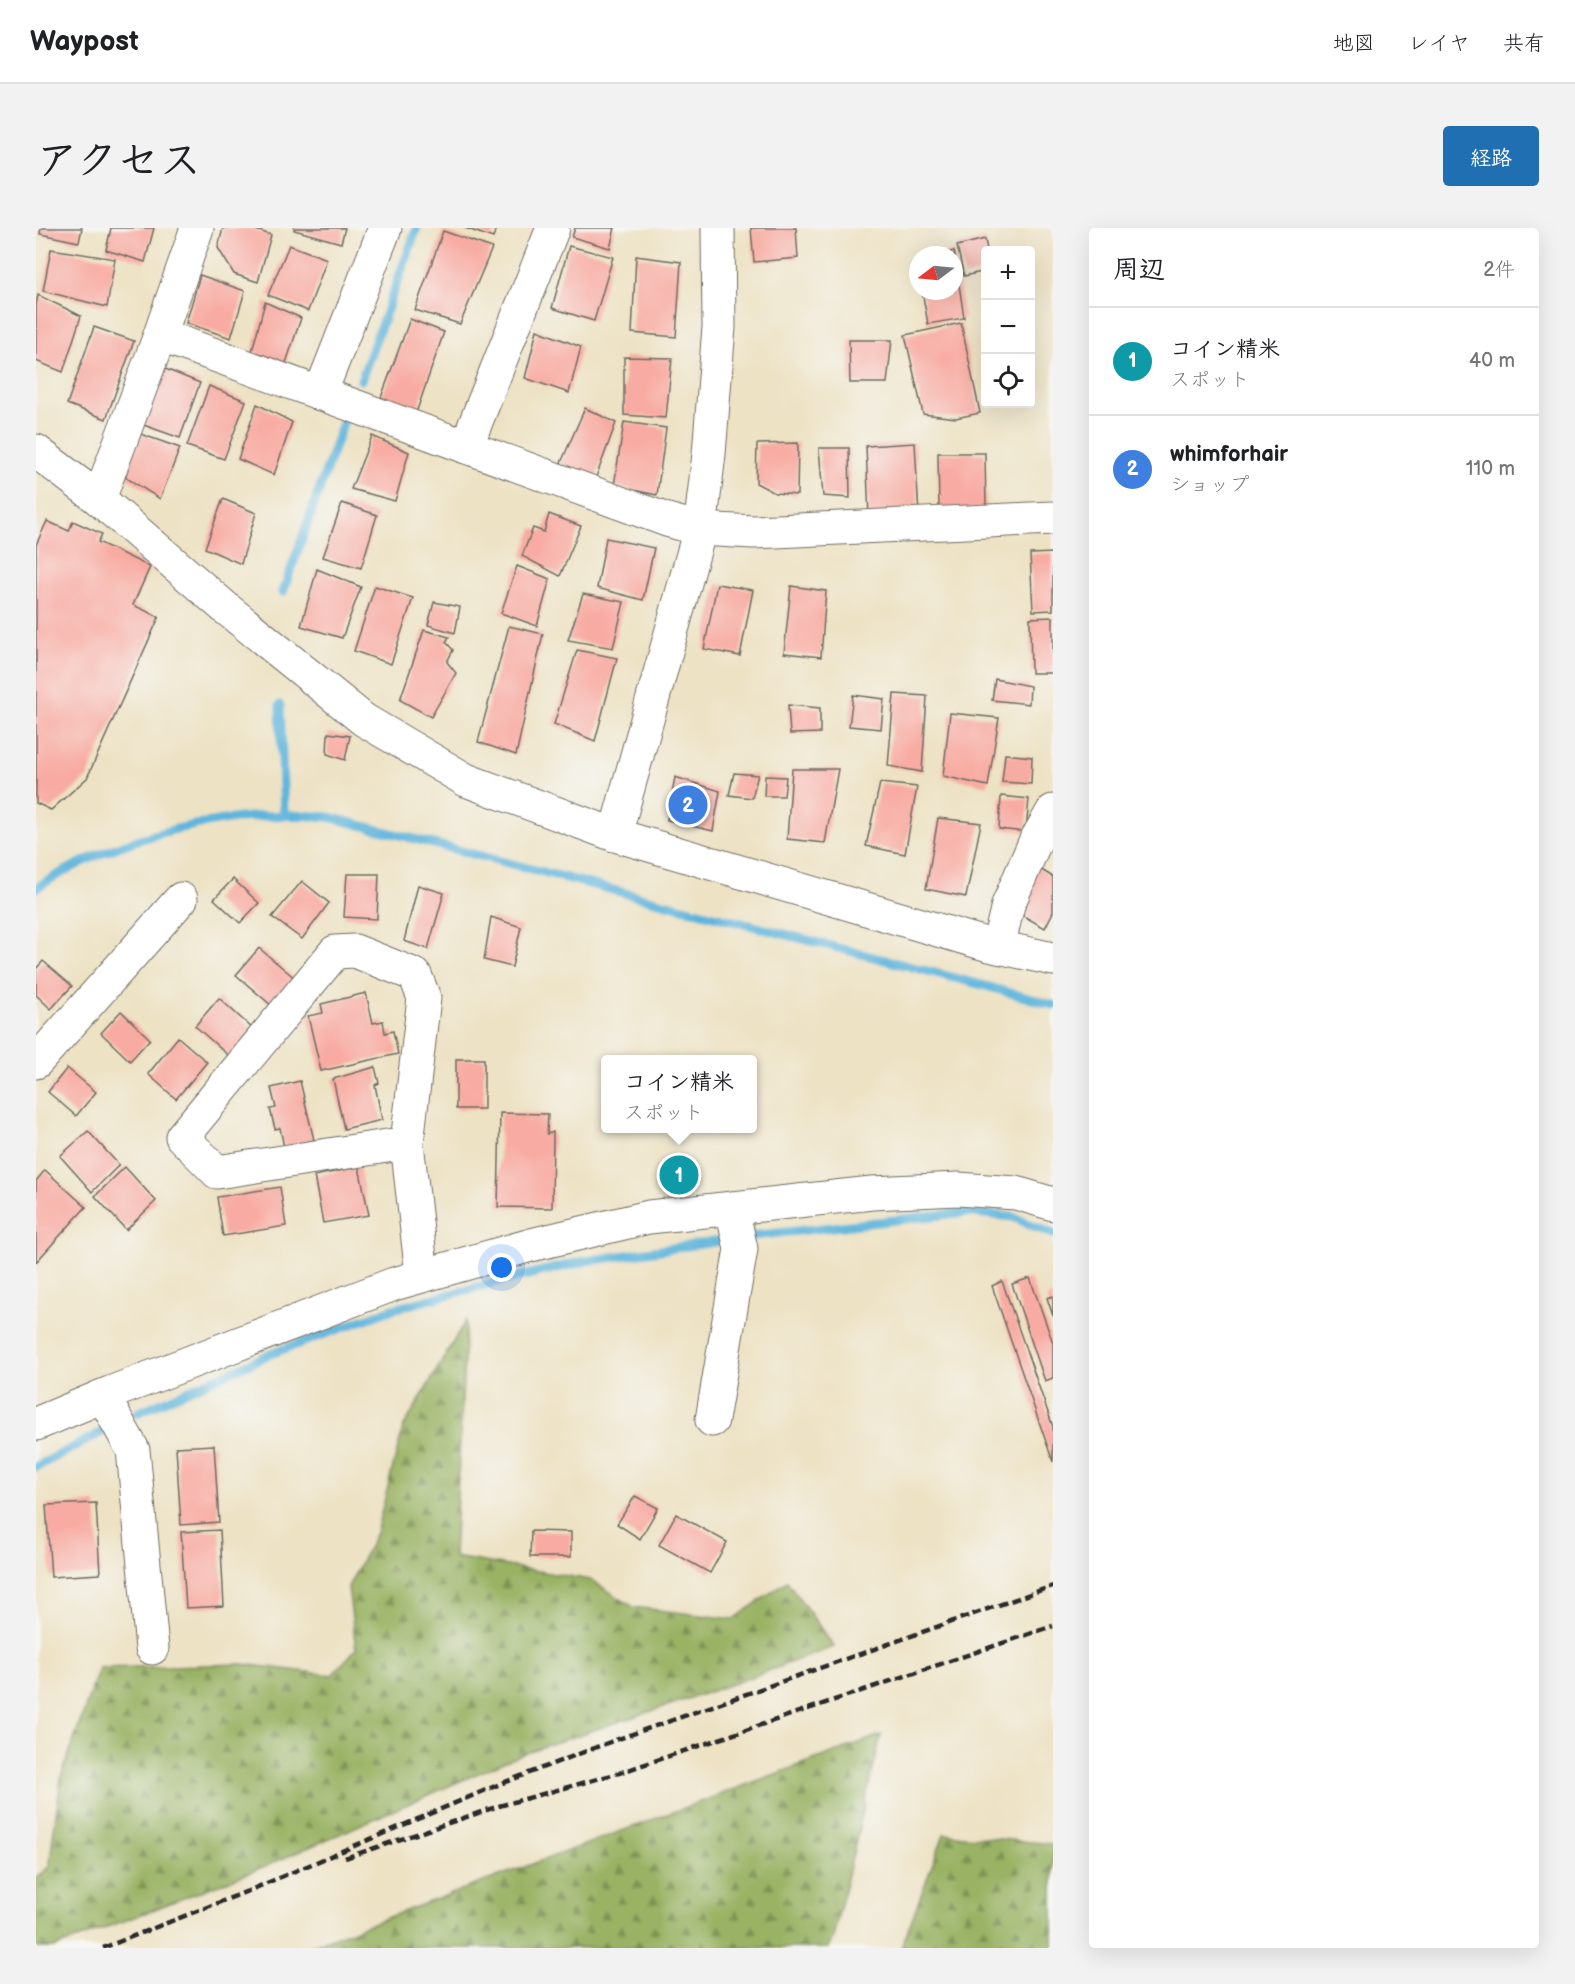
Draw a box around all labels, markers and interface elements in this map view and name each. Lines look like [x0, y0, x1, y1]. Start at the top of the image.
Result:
text: Waypost [30, 25, 139, 58]
text: 地図 [1333, 31, 1375, 56]
text: レイヤ [1408, 31, 1470, 56]
text: 共有 [1503, 31, 1545, 56]
button: 経路 [1443, 126, 1539, 186]
text: アクセス [36, 136, 201, 187]
north arrow [909, 246, 963, 300]
map controls [981, 246, 1035, 408]
button: + [981, 246, 1035, 300]
text: 周辺 [1113, 255, 1165, 286]
text: 2件 [1483, 258, 1515, 282]
button: − [981, 300, 1035, 354]
text: コイン精米 [1170, 336, 1280, 363]
text: 1 [1128, 349, 1137, 373]
text: 40 m [1469, 349, 1515, 373]
button: locate [981, 354, 1035, 408]
text: スポット [1170, 368, 1250, 392]
text: whimforhair [1170, 441, 1288, 468]
text: 2 [1127, 457, 1138, 481]
text: 110 m [1466, 457, 1515, 481]
text: ショップ [1170, 473, 1249, 497]
pin: 2 [668, 782, 708, 828]
popup [601, 1055, 757, 1133]
text: コイン精米 [624, 1069, 734, 1096]
text: スポット [624, 1101, 704, 1125]
pin: 1 [660, 1152, 698, 1198]
your location [487, 1253, 516, 1282]

